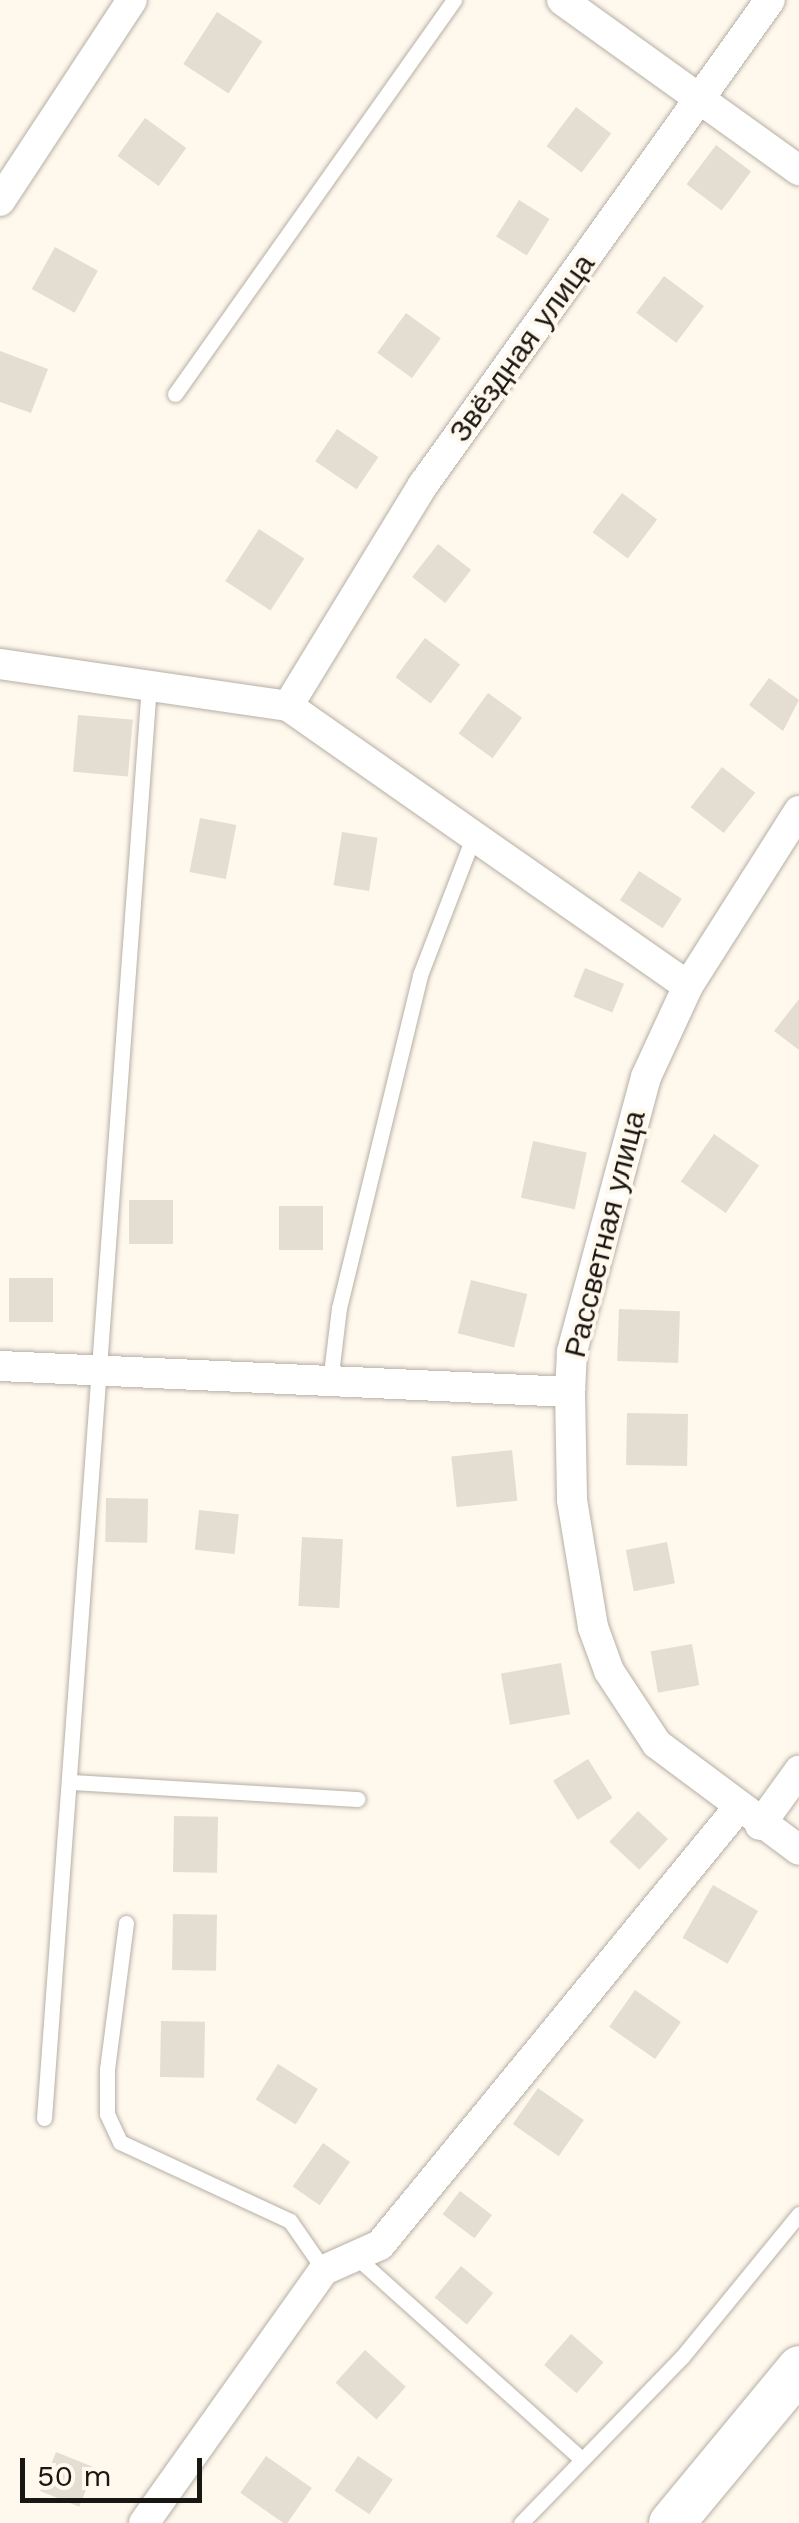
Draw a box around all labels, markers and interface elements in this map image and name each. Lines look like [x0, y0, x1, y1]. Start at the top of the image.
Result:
street label: Звёздная улица [442, 247, 602, 449]
street label: Рассветная улица [557, 1107, 653, 1361]
scale bar [25, 2438, 208, 2500]
text: 50 m [37, 2458, 112, 2493]

